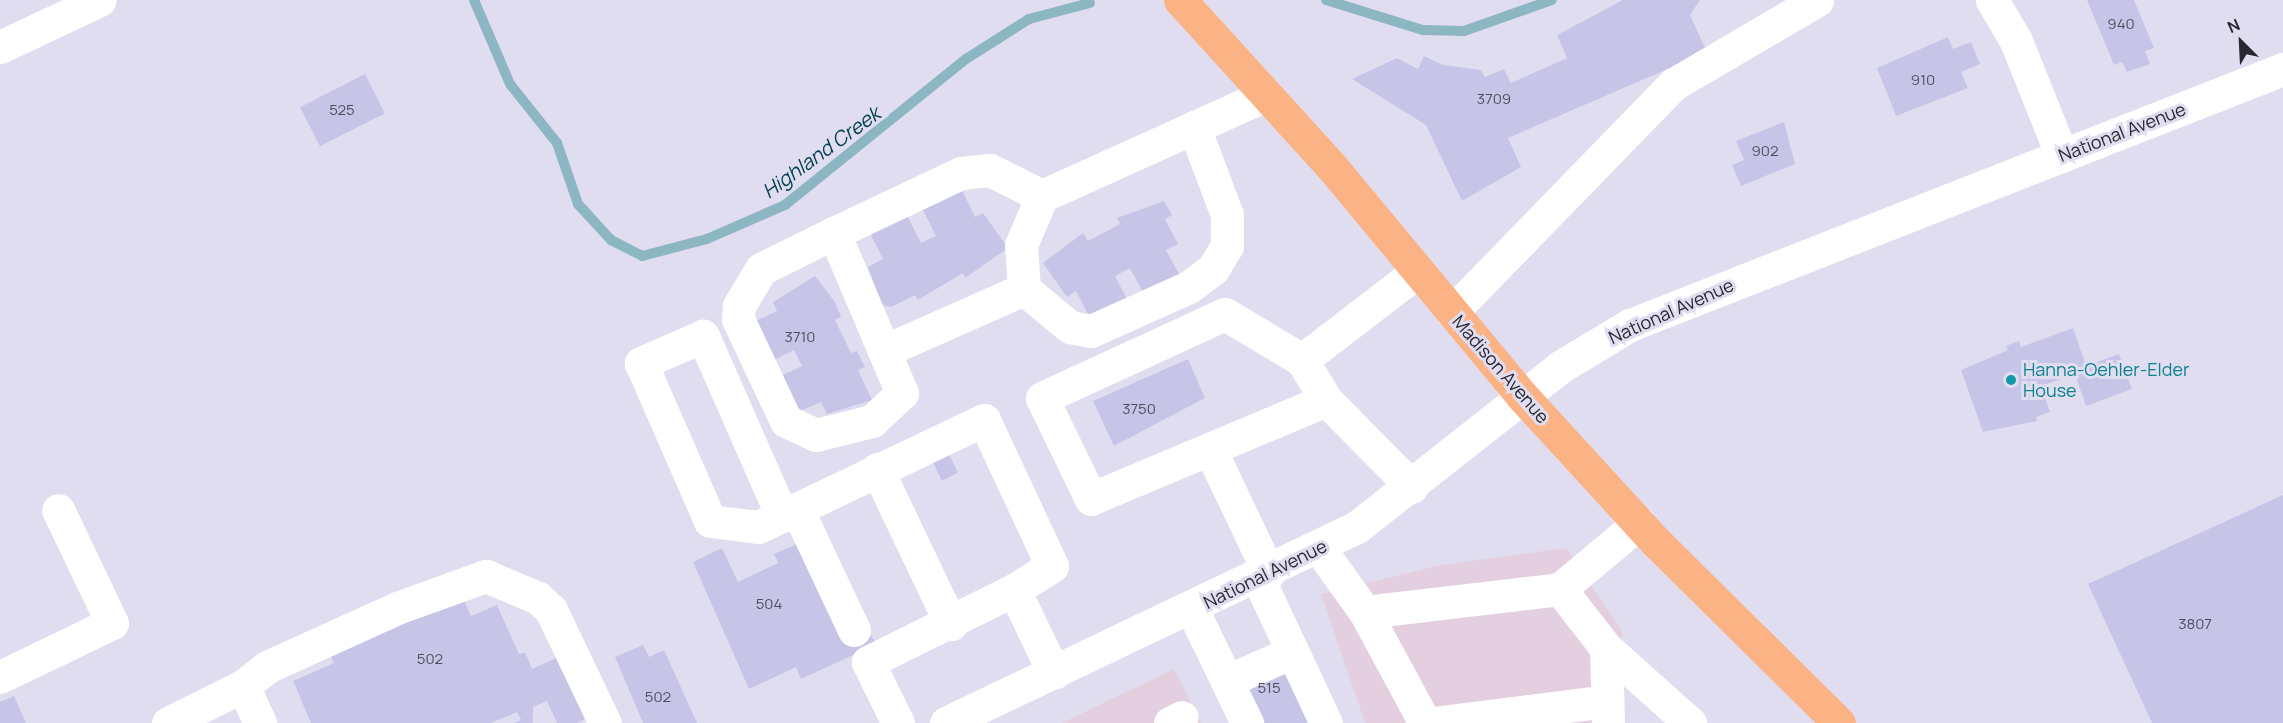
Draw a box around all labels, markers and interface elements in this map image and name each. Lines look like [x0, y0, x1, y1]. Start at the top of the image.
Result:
north arrow [2211, 12, 2271, 72]
text: N [2224, 13, 2243, 38]
house number: 940 [2107, 15, 2135, 33]
house number: 910 [1911, 71, 1935, 89]
house number: 3709 [1477, 90, 1511, 108]
street label: National Avenue [2055, 98, 2189, 166]
house number: 525 [329, 101, 355, 119]
water label: Highland Creek [757, 101, 885, 203]
house number: 902 [1751, 142, 1779, 160]
street label: National Avenue [1605, 274, 1737, 348]
street label: Madison Avenue [1448, 311, 1554, 427]
house number: 3710 [785, 328, 815, 346]
place label: Hanna-Oehler-Elder House [2023, 359, 2189, 401]
marker: Hanna-Oehler-Elder House [2004, 373, 2018, 387]
house number: 3750 [1122, 400, 1156, 418]
street label: National Avenue [1200, 535, 1330, 613]
house number: 504 [756, 595, 782, 613]
house number: 3807 [2178, 615, 2212, 633]
house number: 502 [417, 650, 443, 668]
house number: 515 [1257, 679, 1281, 697]
house number: 502 [645, 688, 671, 706]

